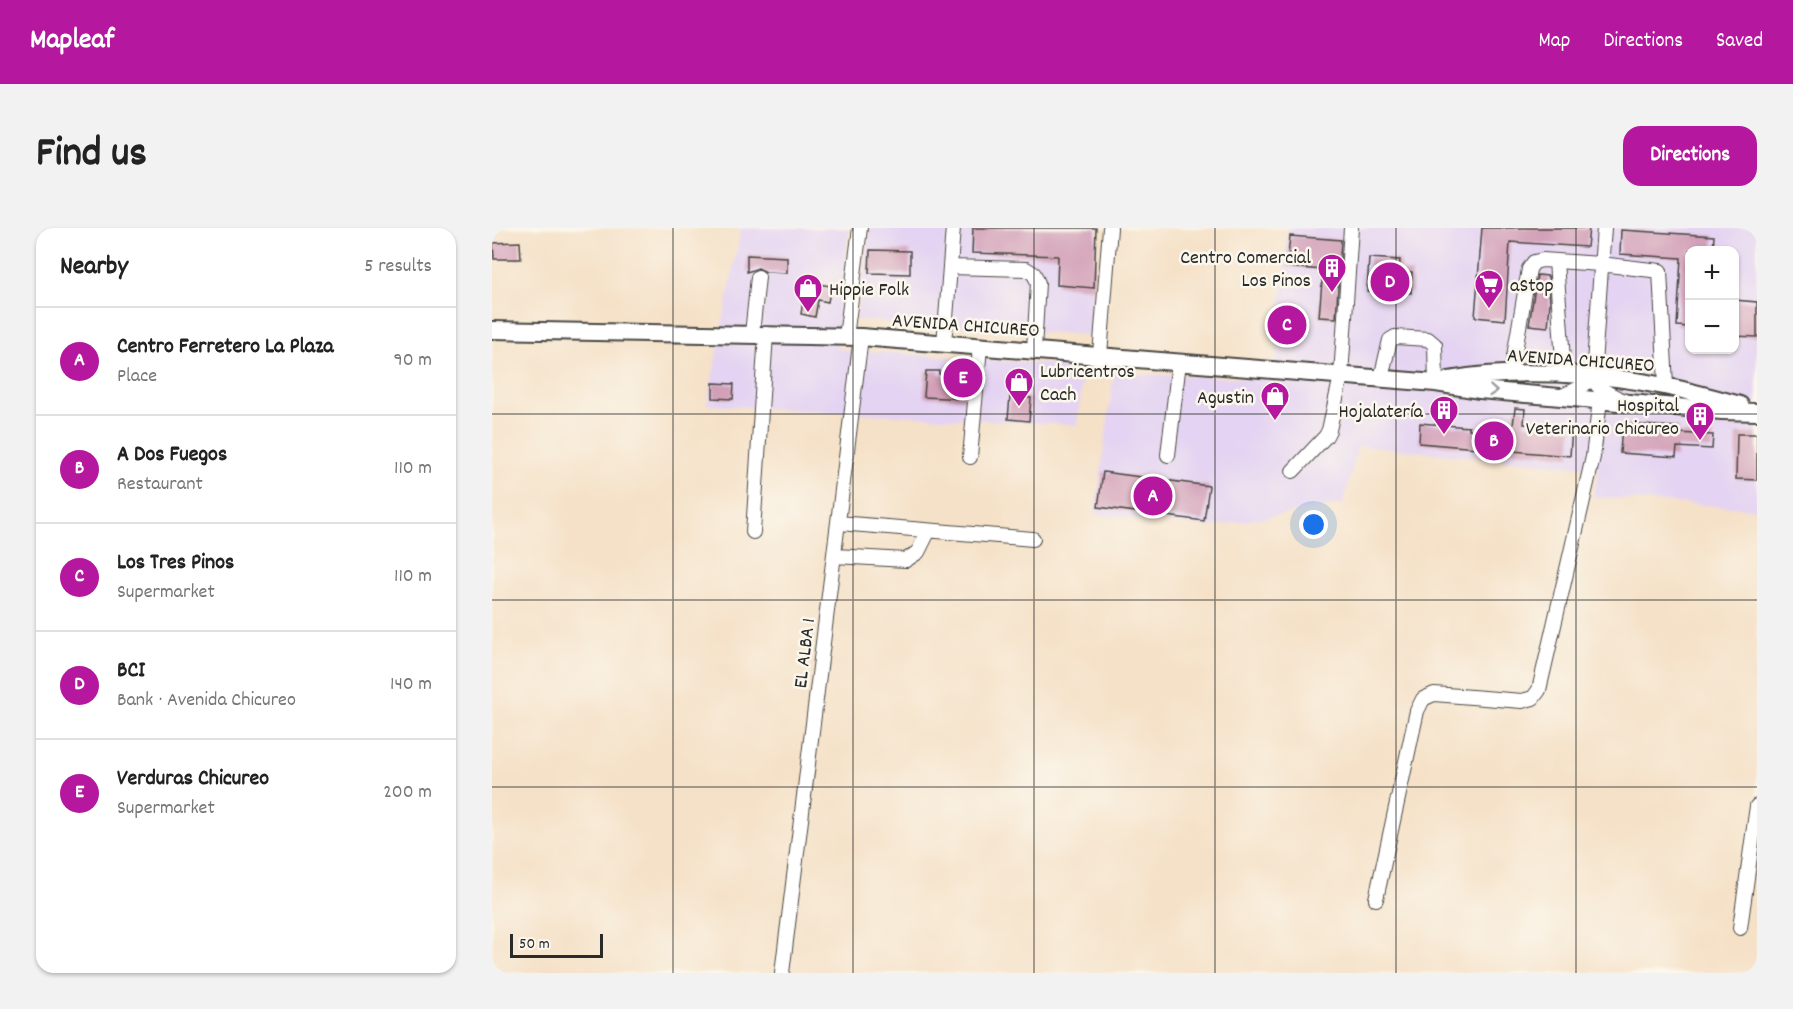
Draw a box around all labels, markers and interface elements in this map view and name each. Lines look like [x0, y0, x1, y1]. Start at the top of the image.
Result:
text: Mapleaf [30, 22, 114, 62]
text: Map [1539, 27, 1570, 57]
text: Directions [1603, 27, 1683, 57]
text: Saved [1716, 27, 1763, 57]
text: Find us [36, 126, 147, 186]
button: Directions [1623, 126, 1757, 186]
place label: Centro Comercial Los Pinos [1180, 245, 1311, 296]
map controls [1685, 246, 1739, 354]
button: + [1685, 246, 1739, 300]
text: Nearby [60, 249, 128, 286]
building icon: Centro Comercial Los Pinos [1316, 252, 1348, 294]
text: 5 results [364, 253, 432, 281]
pin: D [1370, 260, 1410, 304]
supermarket icon: aStop [1473, 268, 1505, 310]
shop icon: Hippie Folk [792, 272, 824, 314]
place label: aStop [1510, 273, 1554, 301]
place label: Hippie Folk [829, 277, 909, 305]
button: − [1685, 300, 1739, 354]
pin: C [1268, 302, 1306, 348]
street label: AVENIDA CHICUREO [891, 308, 1040, 346]
text: Centro Ferretero La Plaza [117, 332, 334, 363]
street label: AVENIDA CHICUREO [1506, 343, 1655, 381]
text: A [74, 347, 85, 375]
text: 90 m [394, 347, 432, 375]
pin: E [944, 356, 982, 400]
place label: Lubricentros Cach [1040, 359, 1135, 410]
text: Place [117, 363, 157, 391]
shop icon: Lubricentros Cach [1003, 366, 1035, 408]
shop icon: Agustin [1259, 380, 1291, 422]
one-way arrow [1489, 384, 1498, 397]
place label: Agustin [1197, 385, 1254, 413]
place label: Hospital Veterinario Chicureo [1526, 393, 1679, 444]
building icon: Hojalatería [1428, 394, 1460, 436]
place label: Hojalatería [1338, 399, 1424, 427]
building icon: Hospital Veterinario Chicureo [1684, 400, 1716, 442]
pin: B [1474, 418, 1514, 464]
text: A Dos Fuegos [117, 440, 227, 471]
text: B [75, 455, 84, 483]
text: 110 m [394, 455, 432, 483]
text: Restaurant [117, 471, 203, 499]
pin: A [1134, 474, 1172, 518]
your location [1299, 510, 1328, 539]
text: Los Tres Pinos [117, 548, 234, 579]
text: C [75, 563, 84, 591]
text: 110 m [394, 563, 432, 591]
text: Supermarket [117, 579, 215, 607]
street label: EL ALBA 1 [788, 617, 824, 690]
text: BCI [117, 656, 145, 687]
text: D [74, 671, 85, 699]
text: 140 m [390, 671, 432, 699]
text: Bank · Avenida Chicureo [117, 687, 296, 715]
text: Verduras Chicureo [117, 764, 269, 795]
text: E [75, 779, 84, 807]
text: 200 m [383, 779, 432, 807]
text: Supermarket [117, 795, 215, 823]
scale bar [510, 931, 603, 958]
text: 50 m [519, 933, 550, 956]

